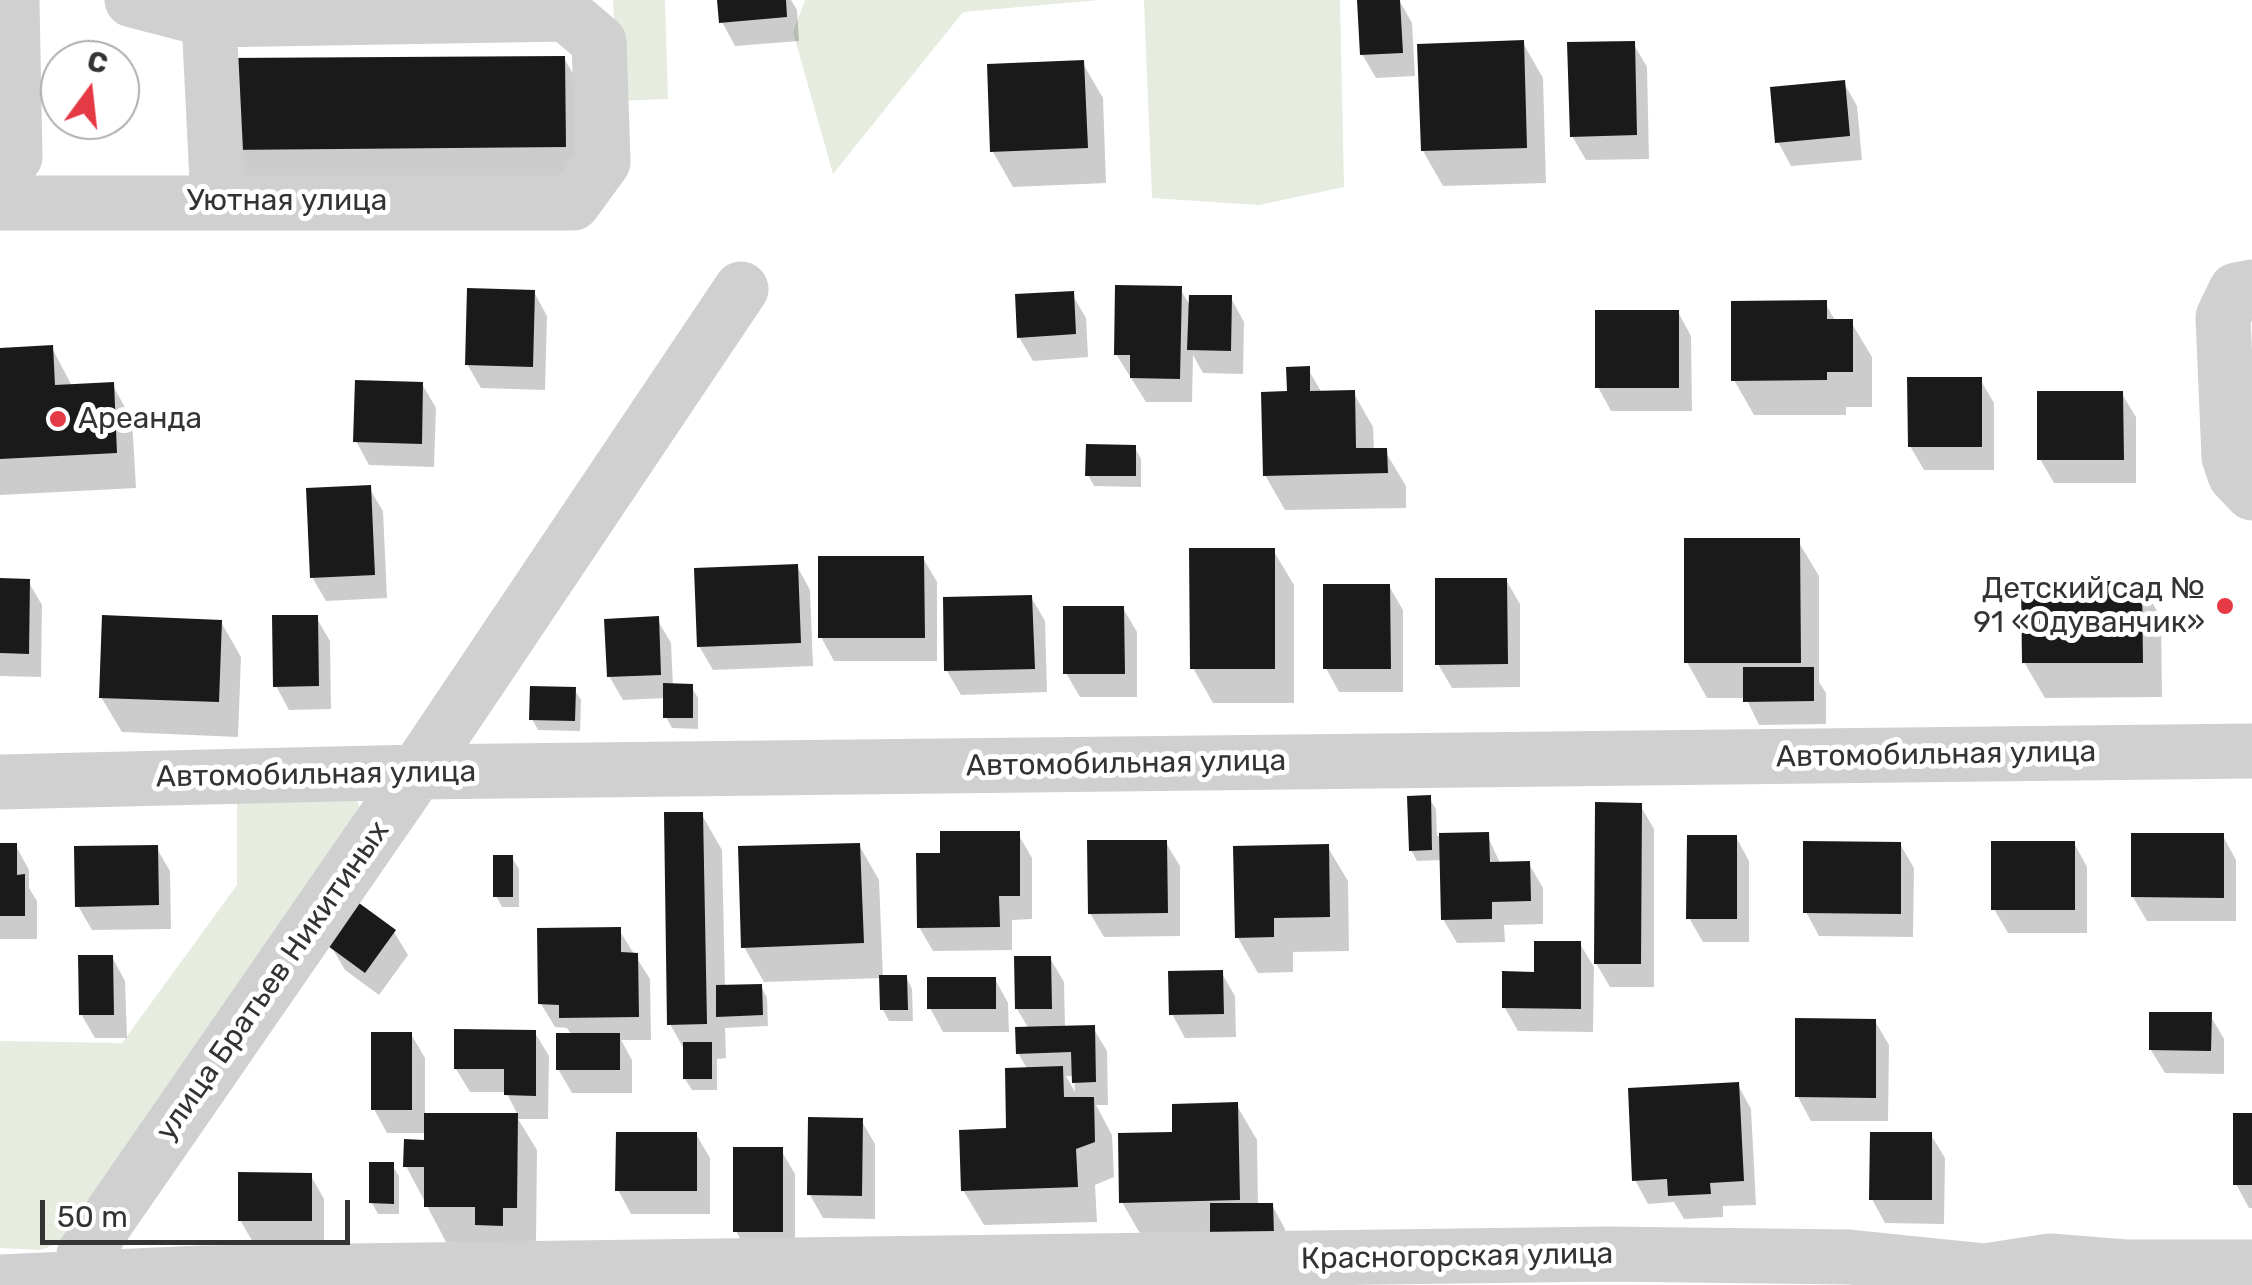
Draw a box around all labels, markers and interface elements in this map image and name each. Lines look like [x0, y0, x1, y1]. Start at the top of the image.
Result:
north arrow [40, 40, 140, 140]
text: С [84, 44, 111, 81]
street label: Уютная улица [187, 183, 387, 219]
place label: Ареанда [78, 401, 202, 437]
marker: Ареанда [47, 408, 69, 430]
place label: Детский сад № 91 «Одуванчик» [1973, 571, 2205, 642]
marker: Детский сад № 91 «Одуванчик» [2214, 595, 2236, 617]
street label: Автомобильная улица [1776, 734, 2096, 776]
street label: Автомобильная улица [966, 743, 1286, 785]
street label: Автомобильная улица [156, 754, 476, 796]
street label: улица Братьев Никитиных [149, 814, 397, 1148]
scale bar [45, 1180, 355, 1242]
text: 50 m [57, 1199, 128, 1235]
street label: Красногорская улица [1300, 1236, 1614, 1278]

